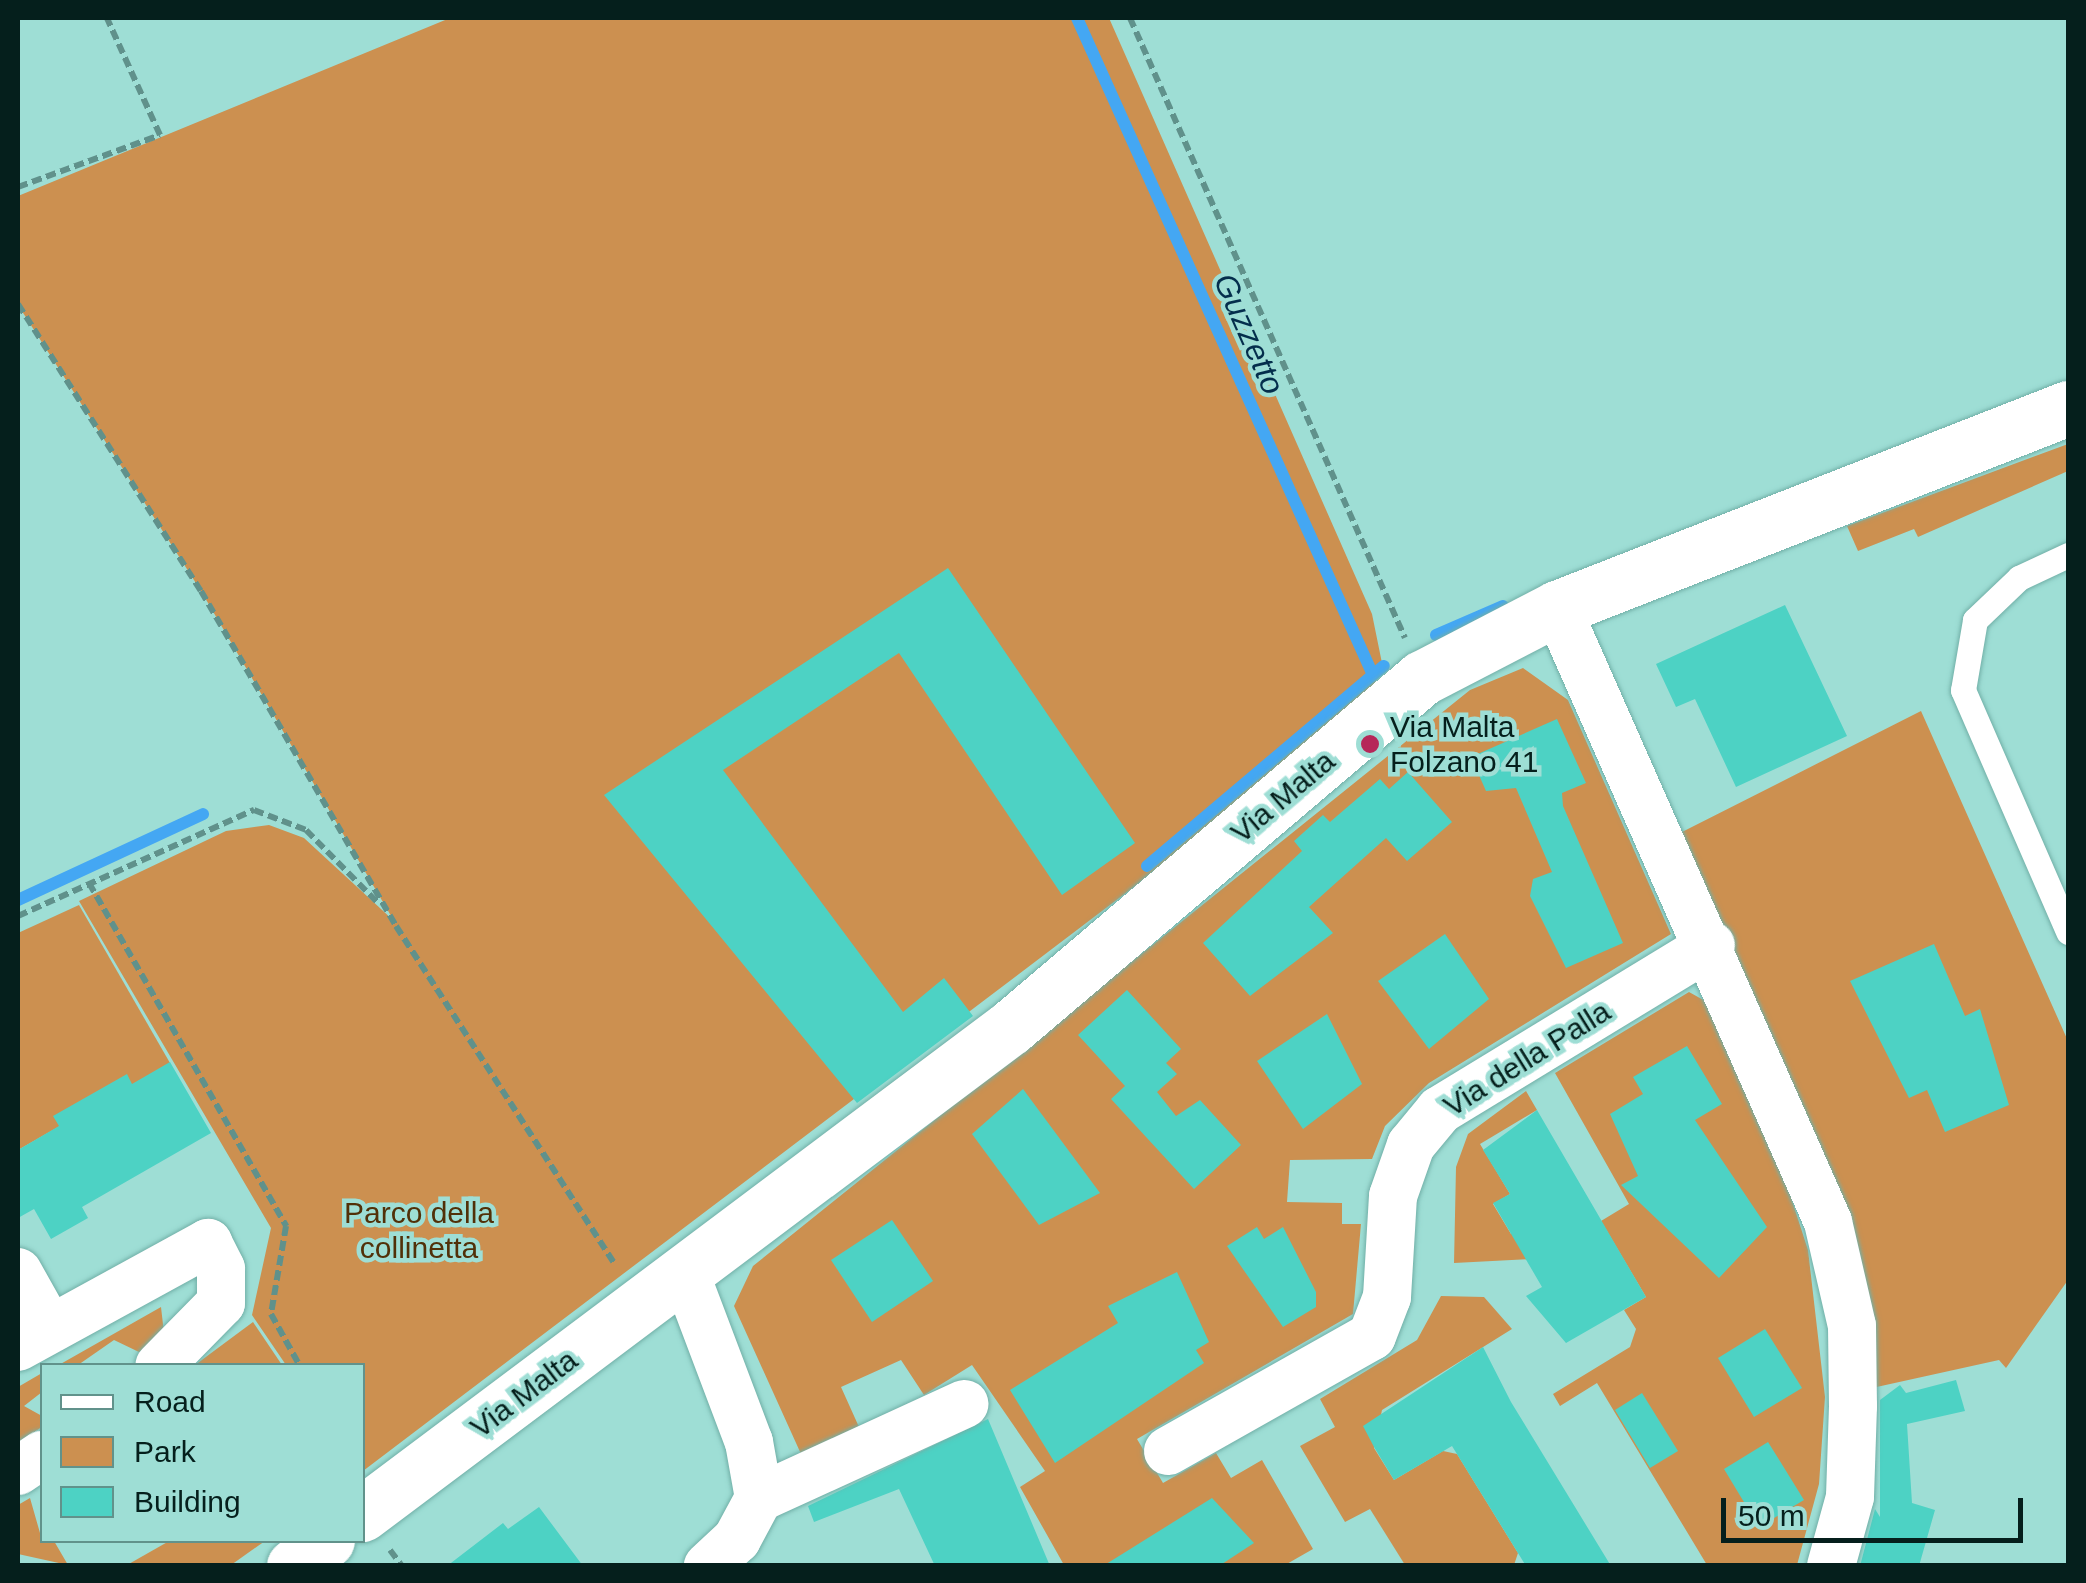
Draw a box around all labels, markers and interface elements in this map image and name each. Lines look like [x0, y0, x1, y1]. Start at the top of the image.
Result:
water label: Guzzetto [1205, 268, 1293, 400]
place label: Via Malta Folzano 41 [1390, 709, 1538, 780]
marker: Via Malta Folzano 41 [1359, 733, 1381, 755]
street label: Via Malta [1224, 743, 1342, 851]
street label: Via della Palla [1437, 994, 1617, 1124]
park label: Parco della collinetta [344, 1195, 494, 1266]
street label: Via Malta [463, 1342, 585, 1446]
legend [40, 1363, 365, 1543]
text: Road [134, 1385, 206, 1418]
text: Park [134, 1435, 196, 1468]
scale bar [1726, 1478, 2028, 1540]
text: Building [134, 1485, 241, 1518]
text: 50 m [1738, 1499, 1805, 1532]

